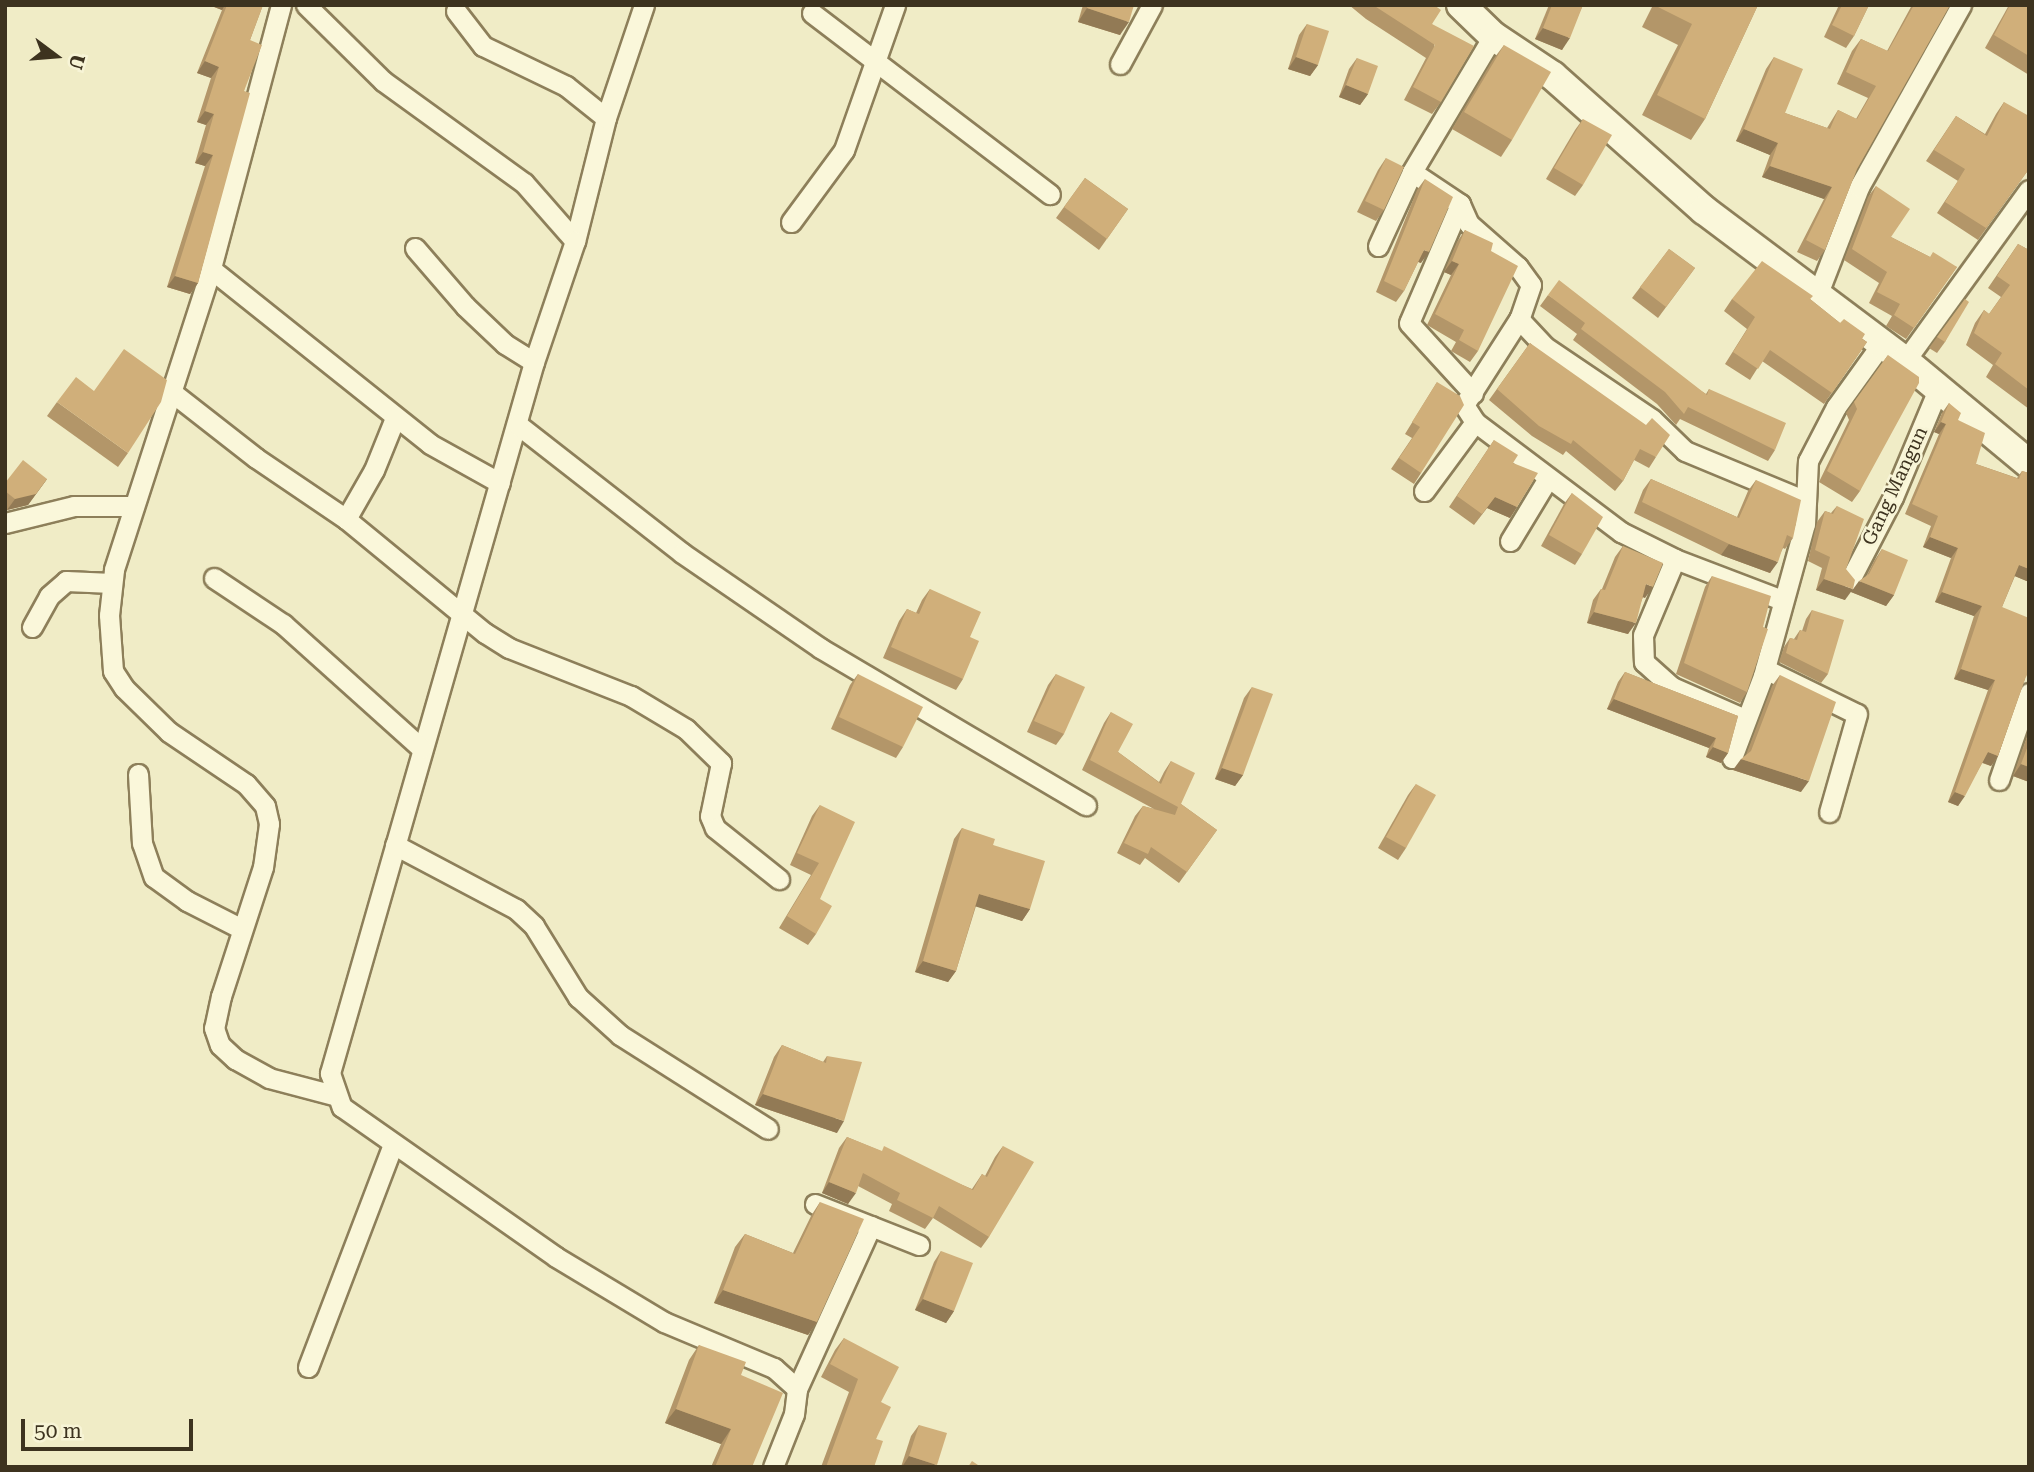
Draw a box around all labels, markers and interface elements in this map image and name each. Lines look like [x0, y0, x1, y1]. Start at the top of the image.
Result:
north arrow [21, 21, 91, 91]
text: U [64, 52, 90, 72]
street label: Gang Mangun [1857, 423, 1933, 549]
scale bar [24, 1406, 196, 1450]
text: 50 m [34, 1419, 82, 1443]

